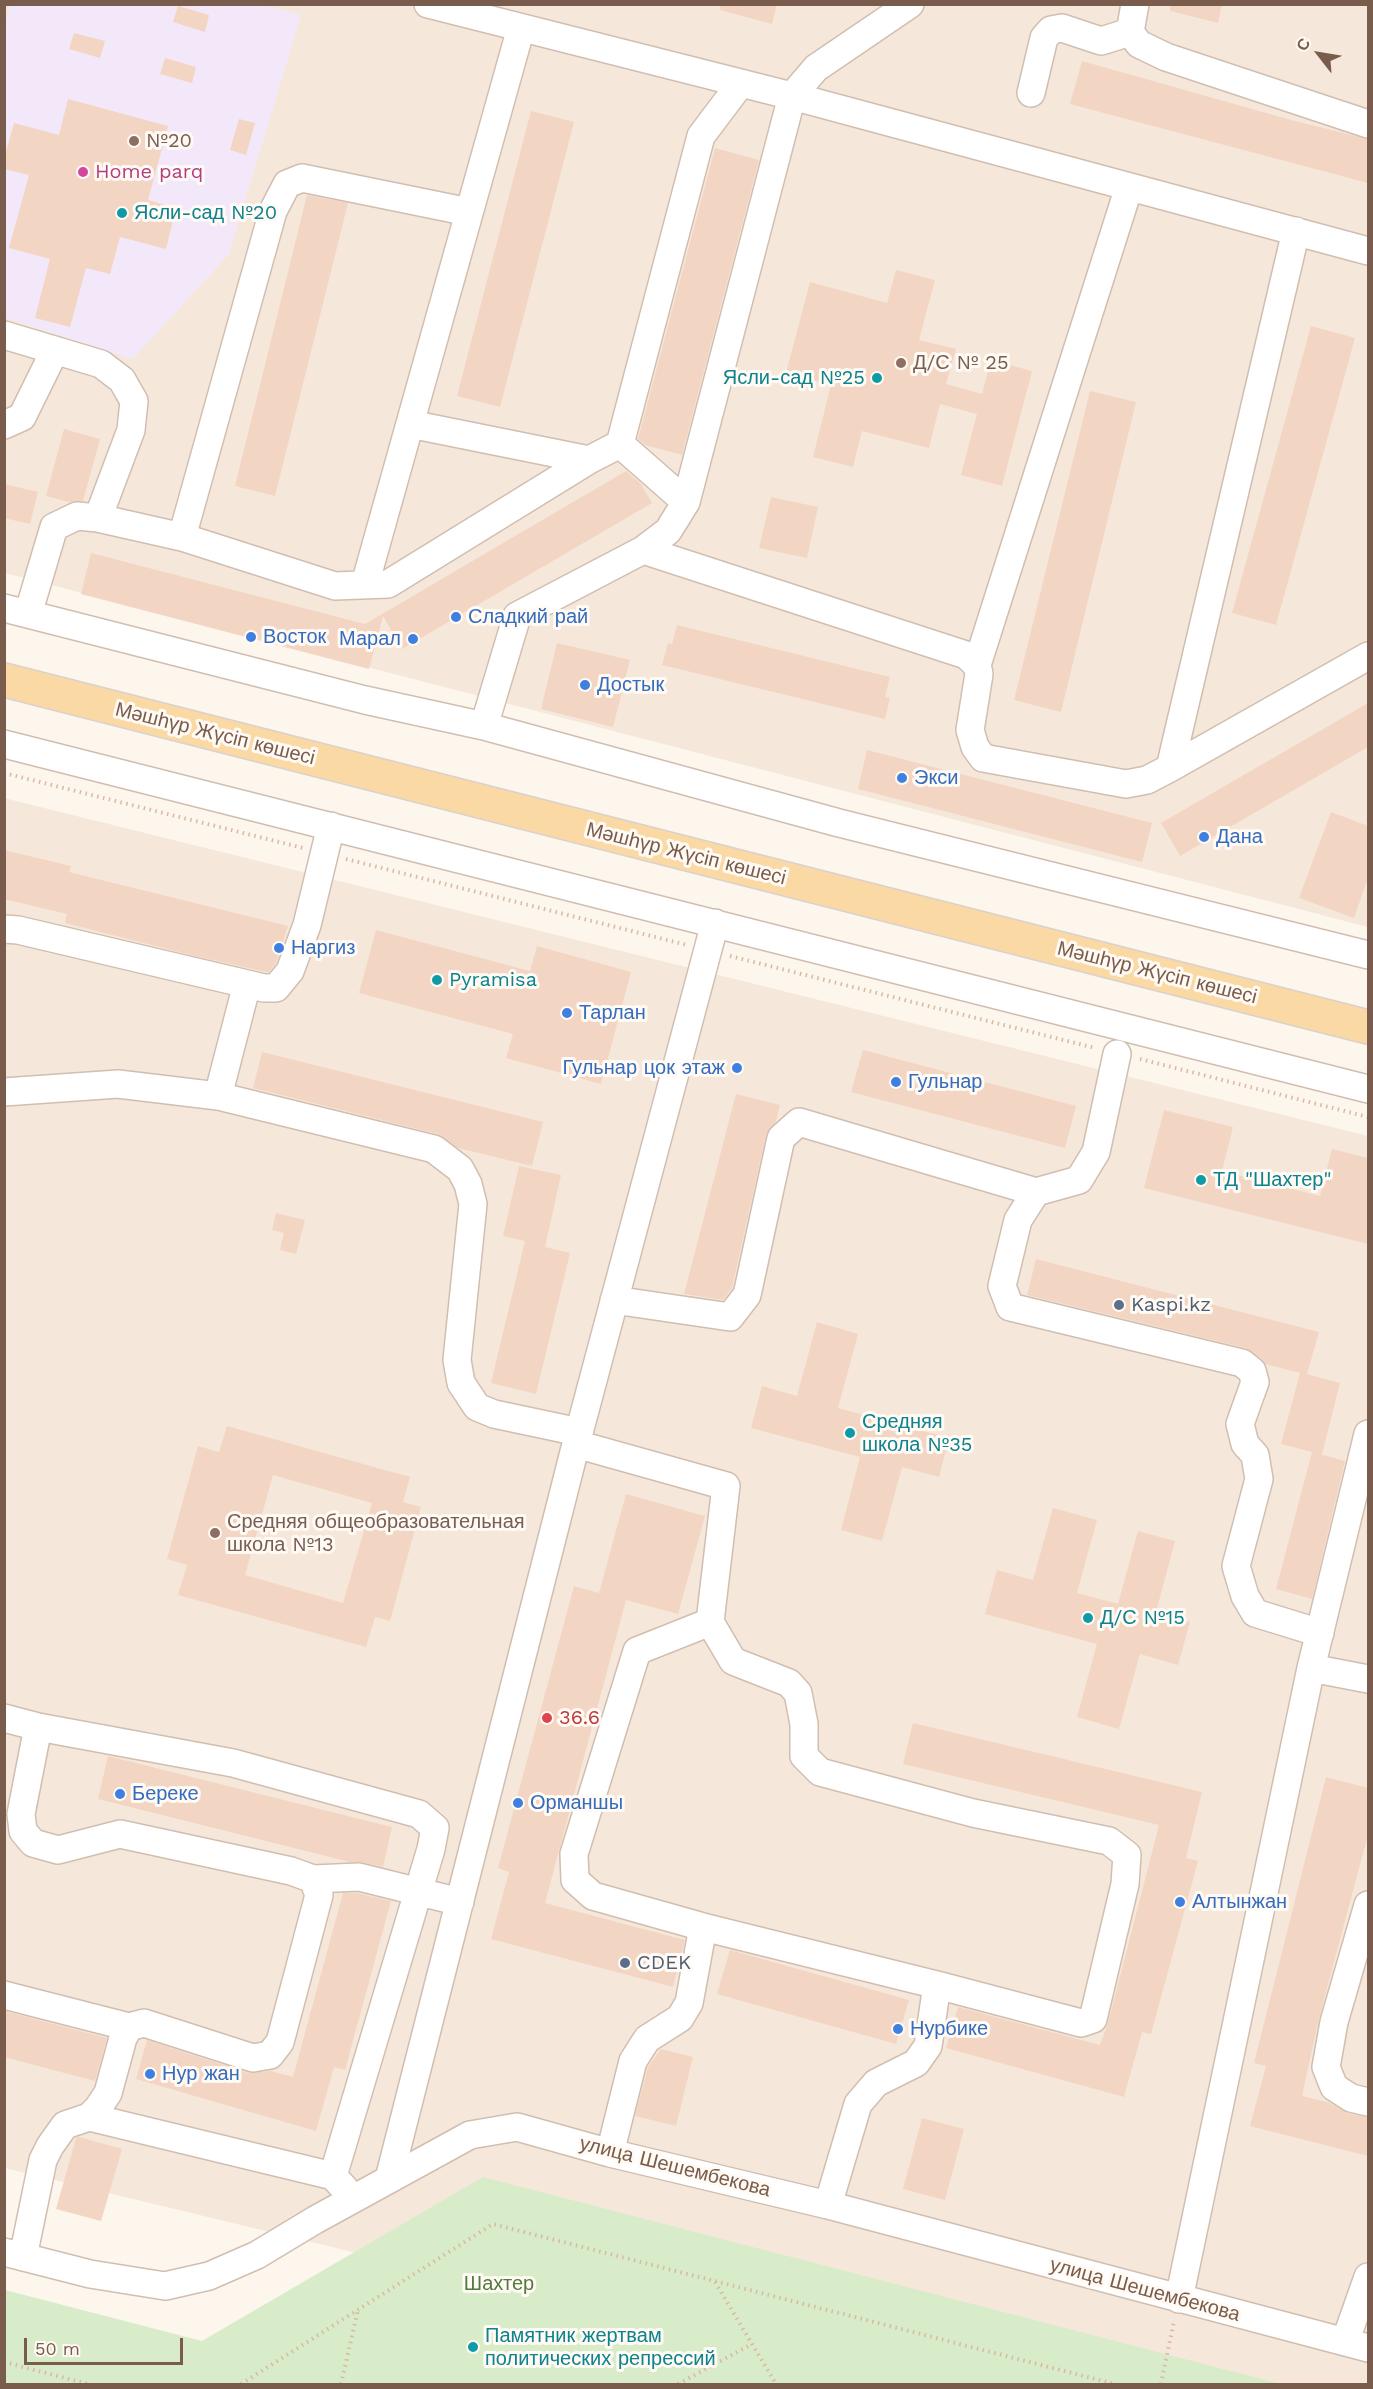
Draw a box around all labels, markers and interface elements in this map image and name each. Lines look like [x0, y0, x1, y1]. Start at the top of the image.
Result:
north arrow [1289, 24, 1349, 84]
text: С [1292, 35, 1314, 54]
place label: №20 [146, 129, 192, 153]
marker: №20 [127, 134, 141, 148]
place label: Home parq [95, 160, 203, 184]
marker: Home parq [76, 165, 90, 179]
place label: Ясли-сад №20 [134, 201, 277, 225]
marker: Ясли-сад №20 [115, 206, 129, 220]
place label: Д/С № 25 [913, 351, 1009, 375]
marker: Д/С № 25 [894, 356, 908, 370]
place label: Ясли-сад №25 [723, 366, 865, 390]
marker: Ясли-сад №25 [870, 371, 884, 385]
place label: Сладкий рай [468, 605, 588, 629]
marker: Сладкий рай [449, 610, 463, 624]
place label: Восток [263, 625, 326, 649]
place label: Марал [339, 627, 401, 651]
marker: Восток [244, 630, 258, 644]
marker: Марал [406, 632, 420, 646]
place label: Достык [597, 673, 664, 697]
marker: Достык [578, 678, 592, 692]
street label: Мәшһүр Жүсіп көшесі [113, 698, 317, 770]
place label: Экси [914, 766, 959, 790]
marker: Экси [895, 771, 909, 785]
street label: Мәшһүр Жүсіп көшесі [584, 818, 788, 890]
place label: Дана [1216, 825, 1263, 849]
marker: Дана [1197, 830, 1211, 844]
place label: Наргиз [291, 936, 355, 960]
street label: Мәшһүр Жүсіп көшесі [1055, 937, 1259, 1009]
marker: Наргиз [272, 941, 286, 955]
place label: Pyramisa [449, 968, 537, 992]
marker: Pyramisa [430, 973, 444, 987]
place label: Тарлан [579, 1001, 646, 1025]
marker: Тарлан [560, 1006, 574, 1020]
place label: Гульнар цок этаж [563, 1056, 725, 1080]
marker: Гульнар цок этаж [730, 1061, 744, 1075]
place label: Гульнар [908, 1070, 982, 1094]
marker: Гульнар [889, 1075, 903, 1089]
place label: ТД "Шахтер" [1213, 1168, 1331, 1192]
marker: ТД "Шахтер" [1194, 1173, 1208, 1187]
place label: Kaspi.kz [1131, 1293, 1211, 1317]
marker: Kaspi.kz [1112, 1298, 1126, 1312]
place label: Средняя школа №35 [862, 1410, 972, 1457]
marker: Средняя школа №35 [843, 1426, 857, 1440]
place label: Средняя общеобразовательная школа №13 [227, 1510, 525, 1557]
marker: Средняя общеобразовательная школа №13 [208, 1526, 222, 1540]
place label: Д/С №15 [1100, 1606, 1185, 1630]
marker: Д/С №15 [1081, 1611, 1095, 1625]
place label: 36.6 [559, 1706, 600, 1730]
marker: 36.6 [540, 1711, 554, 1725]
place label: Береке [132, 1782, 199, 1806]
marker: Береке [113, 1787, 127, 1801]
place label: Орманшы [530, 1791, 623, 1815]
marker: Орманшы [511, 1796, 525, 1810]
place label: Алтынжан [1192, 1890, 1287, 1914]
marker: Алтынжан [1173, 1895, 1187, 1909]
place label: CDEK [637, 1951, 691, 1975]
marker: CDEK [618, 1956, 632, 1970]
place label: Нурбике [910, 2017, 988, 2041]
marker: Нурбике [891, 2022, 905, 2036]
place label: Нур жан [162, 2062, 240, 2086]
marker: Нур жан [143, 2067, 157, 2081]
street label: улица Шешембекова [577, 2132, 773, 2202]
street label: улица Шешембекова [1047, 2253, 1243, 2327]
park label: Шахтер [464, 2272, 534, 2296]
place label: Памятник жертвам политических репрессий [485, 2324, 716, 2371]
scale bar [27, 2326, 186, 2364]
text: 50 m [35, 2338, 80, 2359]
marker: Памятник жертвам политических репрессий [466, 2340, 480, 2354]

